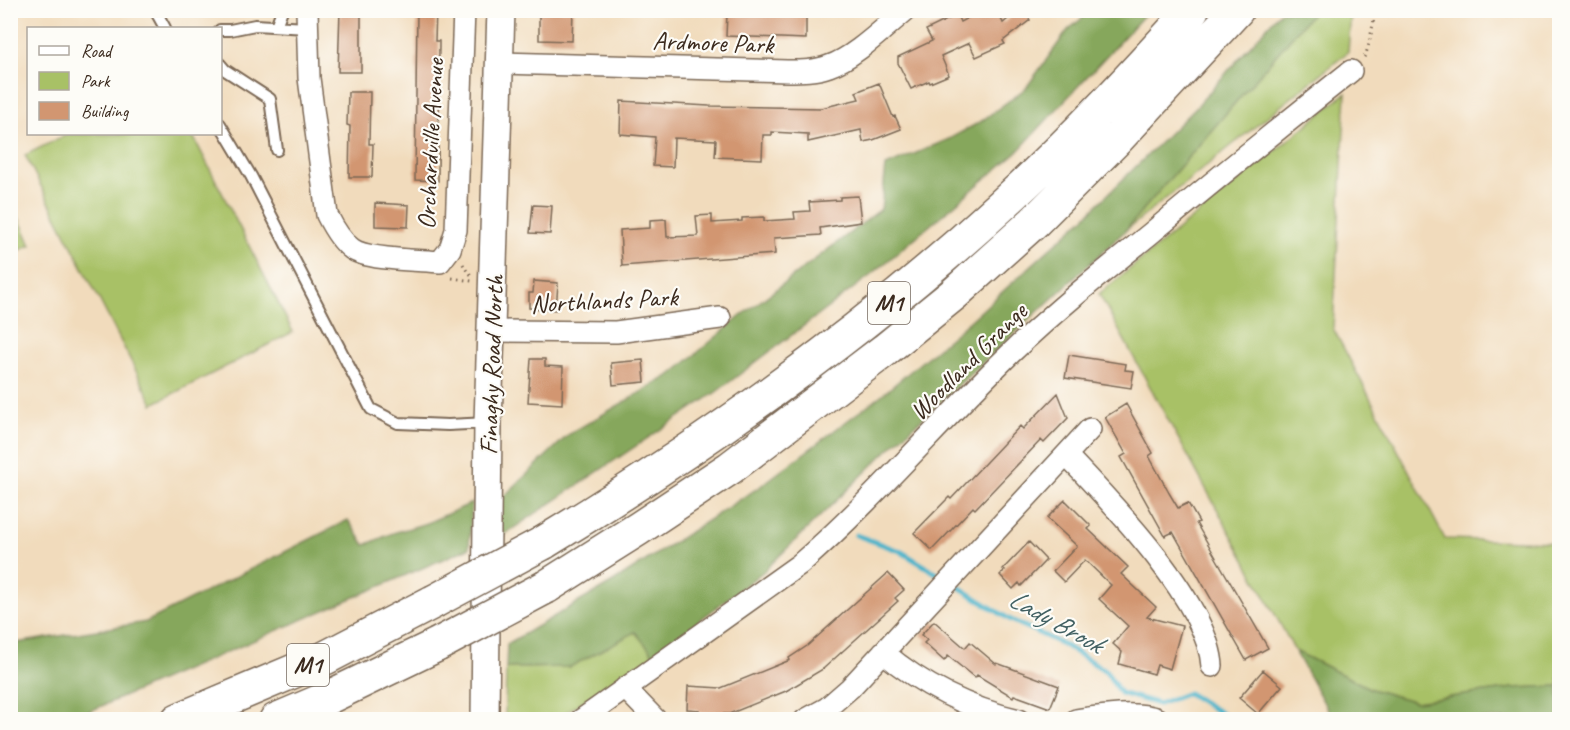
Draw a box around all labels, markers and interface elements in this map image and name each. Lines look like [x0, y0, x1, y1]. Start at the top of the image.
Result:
street label: Ardmore Park [652, 24, 776, 61]
legend [27, 27, 222, 135]
text: Road [81, 40, 114, 62]
street label: Orchardville Avenue [410, 56, 452, 230]
text: Park [81, 70, 111, 92]
text: Building [81, 100, 130, 122]
street label: Finaghy Road North [472, 273, 511, 455]
street label: Northlands Park [530, 280, 681, 321]
road number: M1 [868, 282, 910, 324]
street label: Woodland Grange [902, 294, 1035, 427]
water label: Lady Brook [1003, 581, 1113, 663]
road number: M1 [287, 644, 329, 686]

